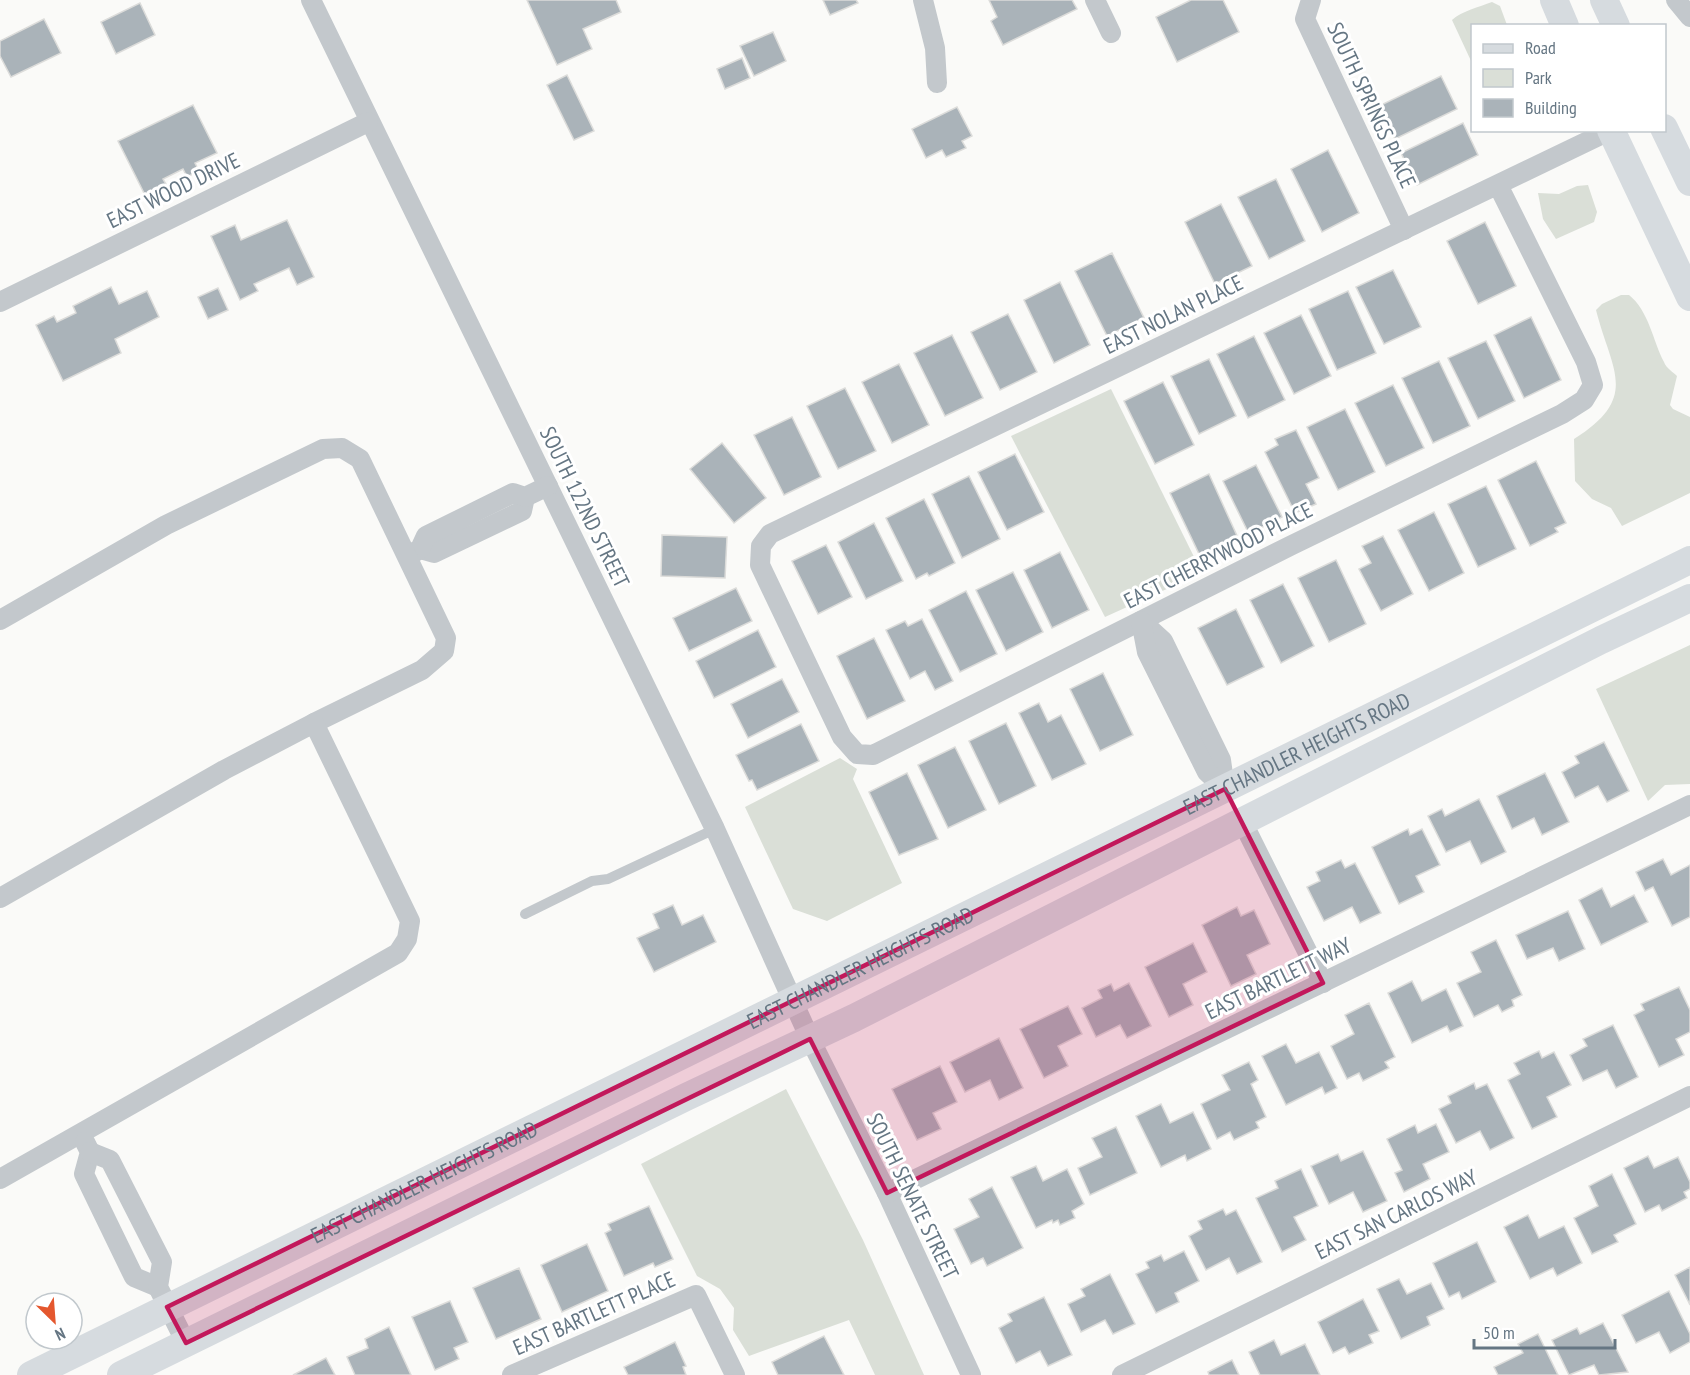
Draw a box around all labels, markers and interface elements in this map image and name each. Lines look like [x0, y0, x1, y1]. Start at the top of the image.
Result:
street label: SOUTH SPRINGS PLACE [1321, 18, 1423, 192]
legend [1471, 24, 1666, 132]
text: Road [1525, 36, 1556, 59]
text: Park [1525, 66, 1552, 89]
text: Building [1525, 96, 1577, 119]
street label: EAST WOOD DRIVE [102, 146, 244, 234]
street label: EAST NOLAN PLACE [1099, 268, 1247, 360]
street label: SOUTH 122ND STREET [534, 422, 636, 592]
street label: EAST CHERRYWOOD PLACE [1119, 495, 1317, 615]
street label: EAST CHANDLER HEIGHTS ROAD [1179, 686, 1415, 821]
street label: EAST CHANDLER HEIGHTS ROAD [742, 900, 978, 1035]
street label: EAST BARTLETT WAY [1200, 931, 1356, 1025]
street label: SOUTH SENATE STREET [861, 1108, 965, 1284]
street label: EAST CHANDLER HEIGHTS ROAD [306, 1114, 542, 1249]
street label: EAST SAN CARLOS WAY [1310, 1163, 1482, 1265]
street label: EAST BARTLETT PLACE [509, 1265, 679, 1361]
north arrow [24, 1291, 84, 1351]
scale bar [1474, 1312, 1615, 1350]
text: 50 m [1483, 1321, 1515, 1344]
text: N [52, 1324, 68, 1345]

